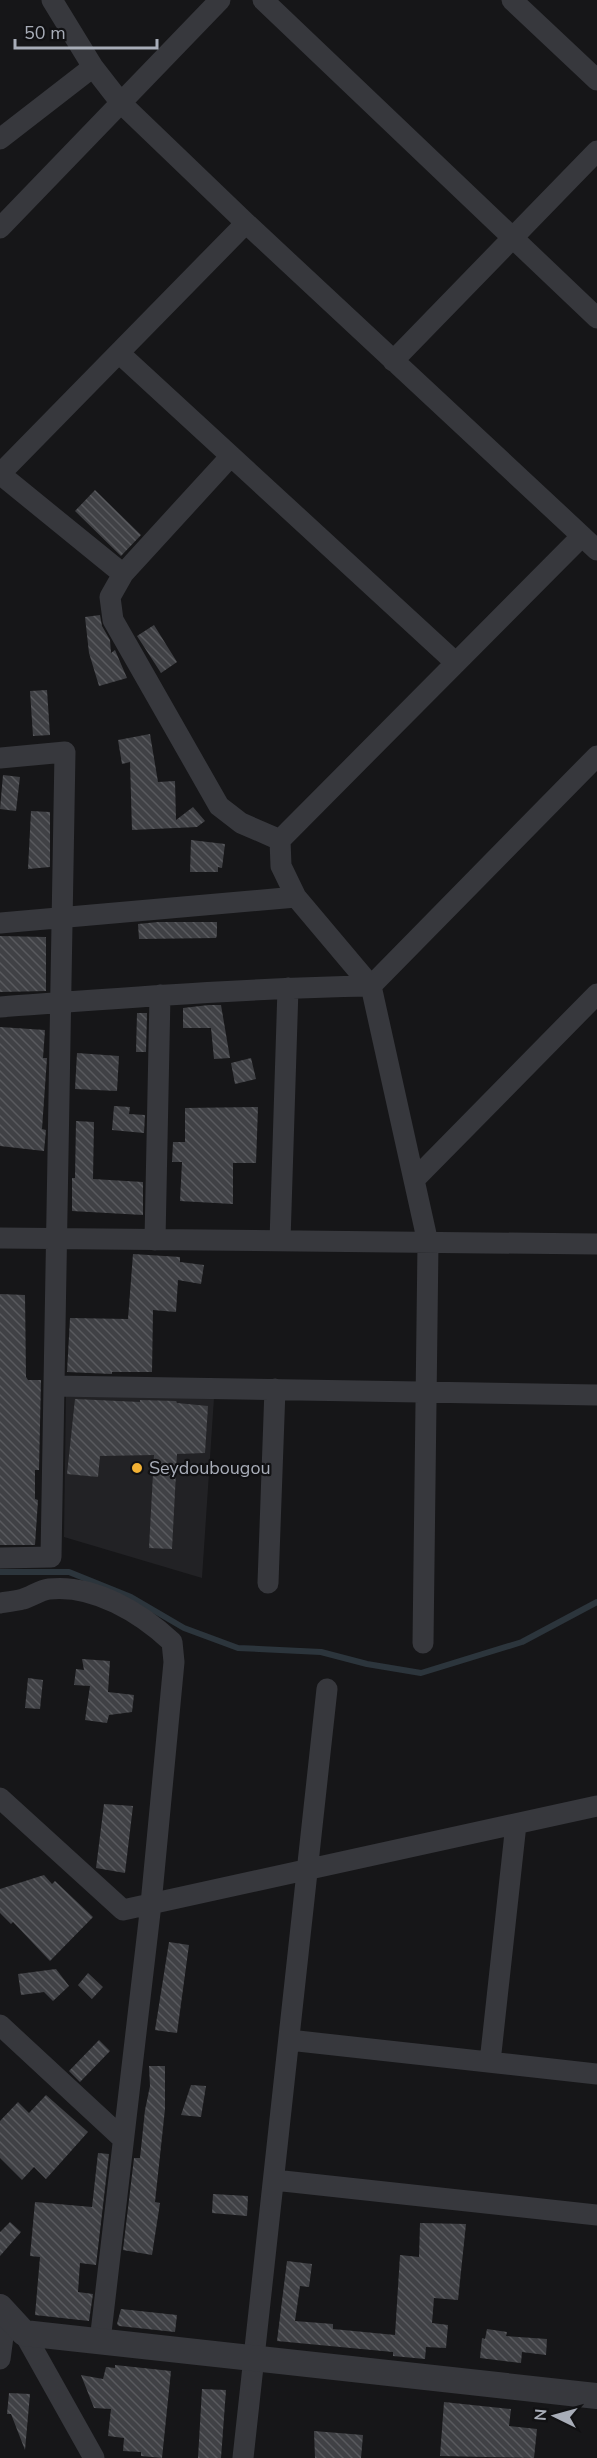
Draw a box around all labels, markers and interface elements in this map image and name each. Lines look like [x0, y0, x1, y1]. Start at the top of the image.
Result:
scale bar [15, 12, 158, 50]
text: 50 m [24, 21, 66, 45]
place label: Seydoubougou [149, 1456, 271, 1480]
marker: Seydoubougou [130, 1461, 144, 1475]
north arrow [525, 2386, 585, 2446]
text: N [530, 2408, 553, 2422]

